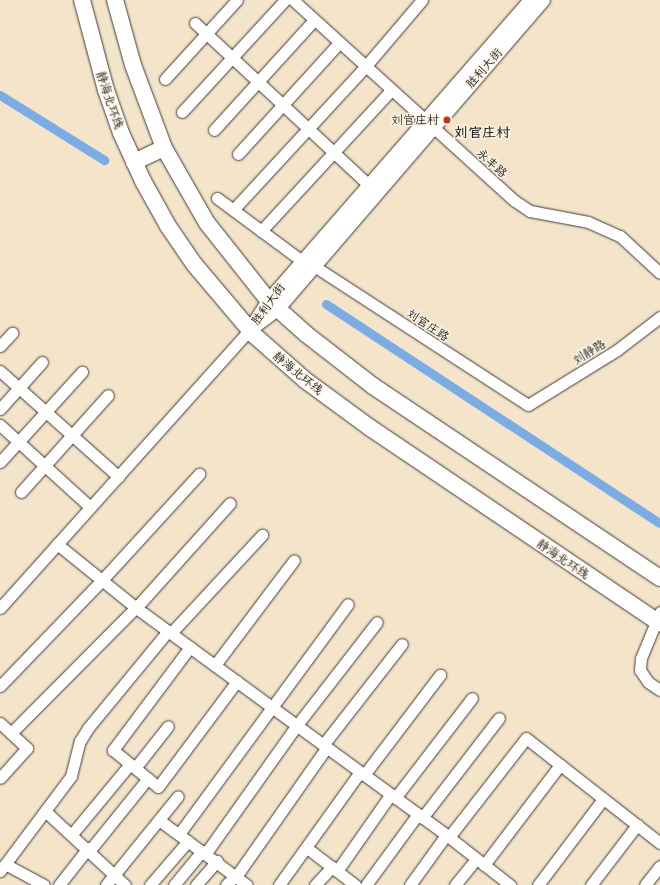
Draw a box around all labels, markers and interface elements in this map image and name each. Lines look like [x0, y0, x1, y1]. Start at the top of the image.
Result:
street label: 胜利大街 [463, 45, 505, 91]
street label: 静海北环线 [93, 69, 127, 131]
place label: 刘官庄村 [391, 113, 439, 127]
marker: 刘官庄村 [442, 115, 452, 125]
district label: 刘官庄村 [454, 124, 510, 140]
street label: 永丰路 [474, 146, 510, 180]
street label: 胜利大街 [248, 280, 288, 328]
street label: 刘官庄路 [404, 306, 452, 344]
street label: 刘静路 [570, 336, 608, 368]
street label: 静海北环线 [270, 349, 326, 397]
street label: 静海北环线 [534, 536, 592, 582]

